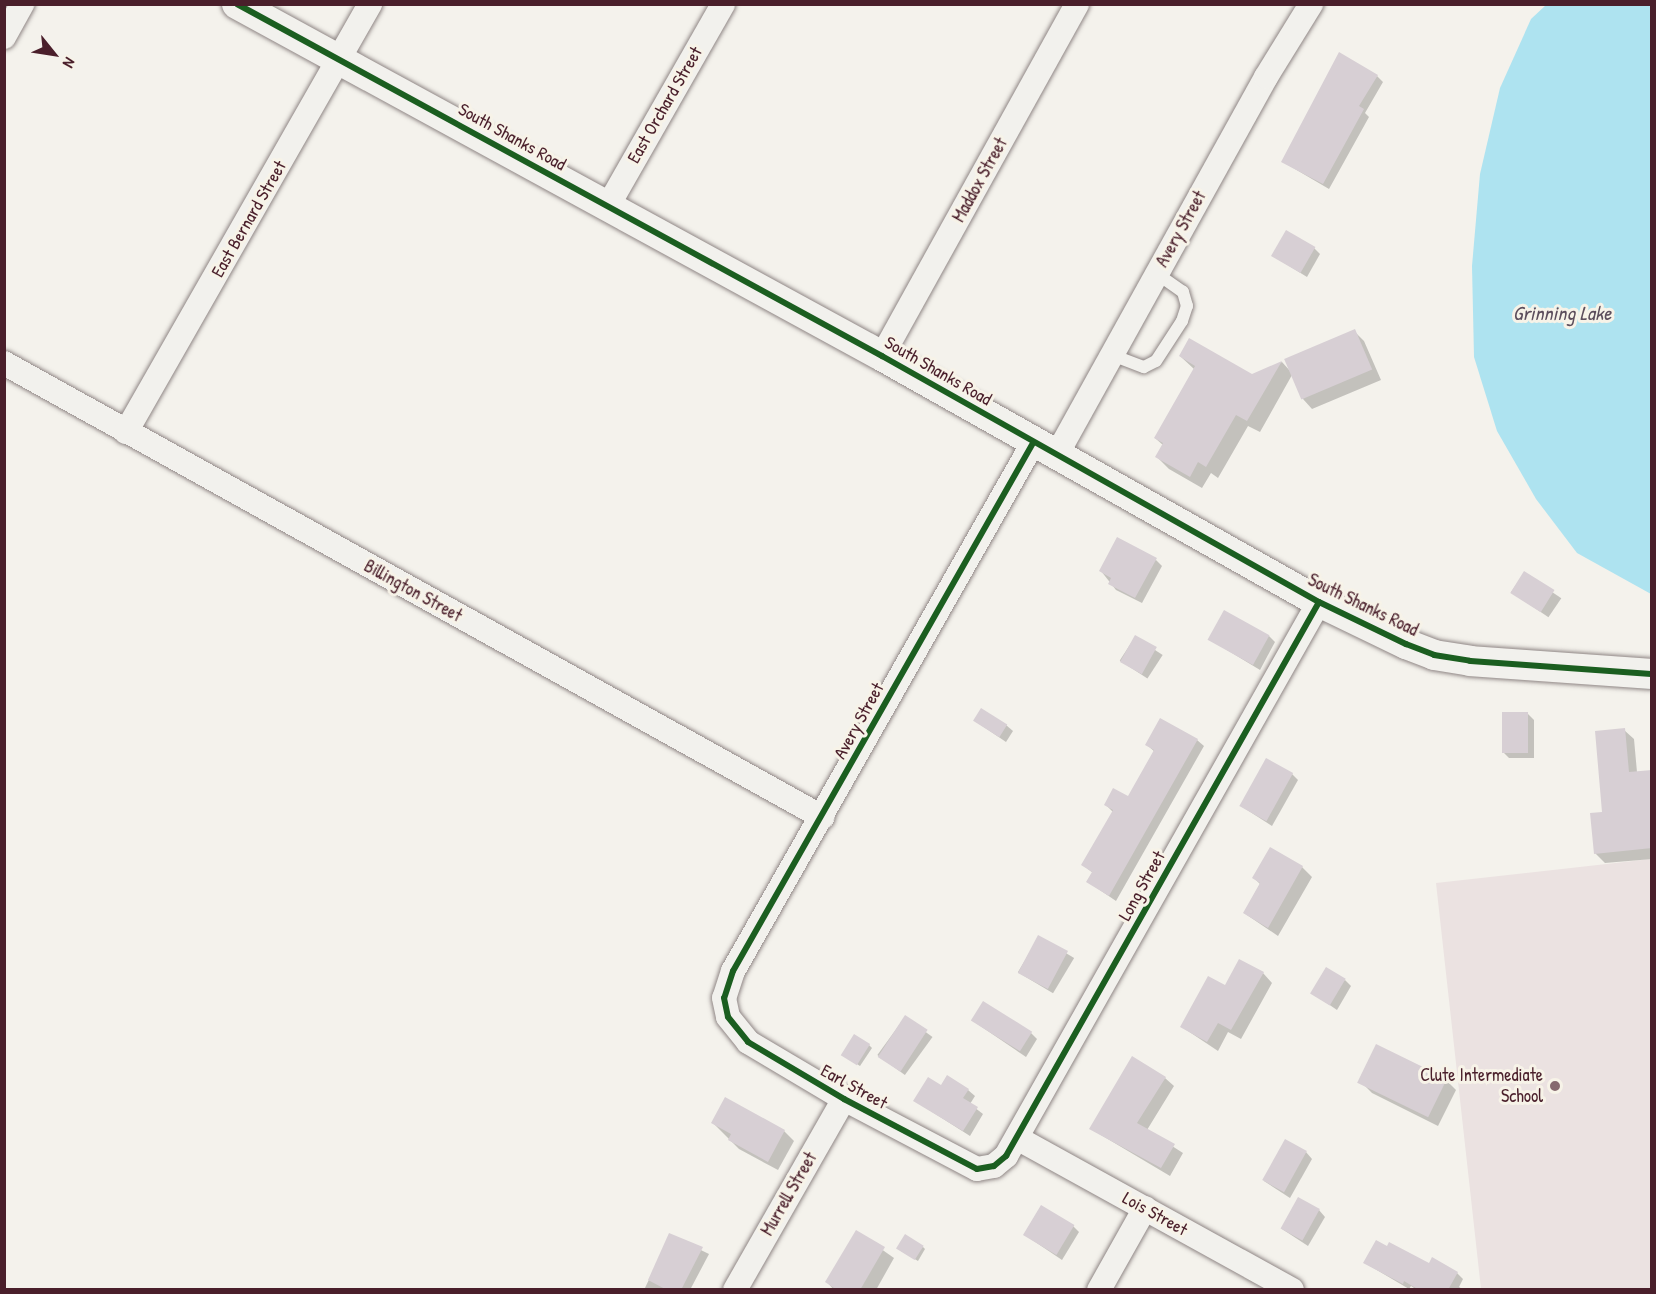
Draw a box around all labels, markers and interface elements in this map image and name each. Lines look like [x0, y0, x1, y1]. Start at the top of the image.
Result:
north arrow [24, 24, 84, 84]
street label: East Orchard Street [623, 43, 707, 167]
text: N [58, 54, 81, 72]
street label: South Shanks Road [454, 99, 570, 175]
street label: Maddox Street [948, 134, 1012, 226]
street label: East Bernard Street [207, 157, 291, 281]
street label: Avery Street [1151, 187, 1211, 271]
water label: Grinning Lake [1513, 300, 1611, 324]
street label: South Shanks Road [881, 332, 995, 410]
street label: Billington Street [360, 555, 466, 627]
street label: South Shanks Road [1304, 569, 1422, 641]
street label: Avery Street [829, 679, 889, 763]
street label: Long Street [1114, 847, 1170, 925]
street label: Earl Street [817, 1060, 891, 1114]
place label: Clute Intermediate School [1420, 1065, 1543, 1108]
marker: Clute Intermediate School [1548, 1079, 1562, 1093]
street label: Murrell Street [756, 1148, 822, 1240]
street label: Lois Street [1119, 1187, 1191, 1241]

